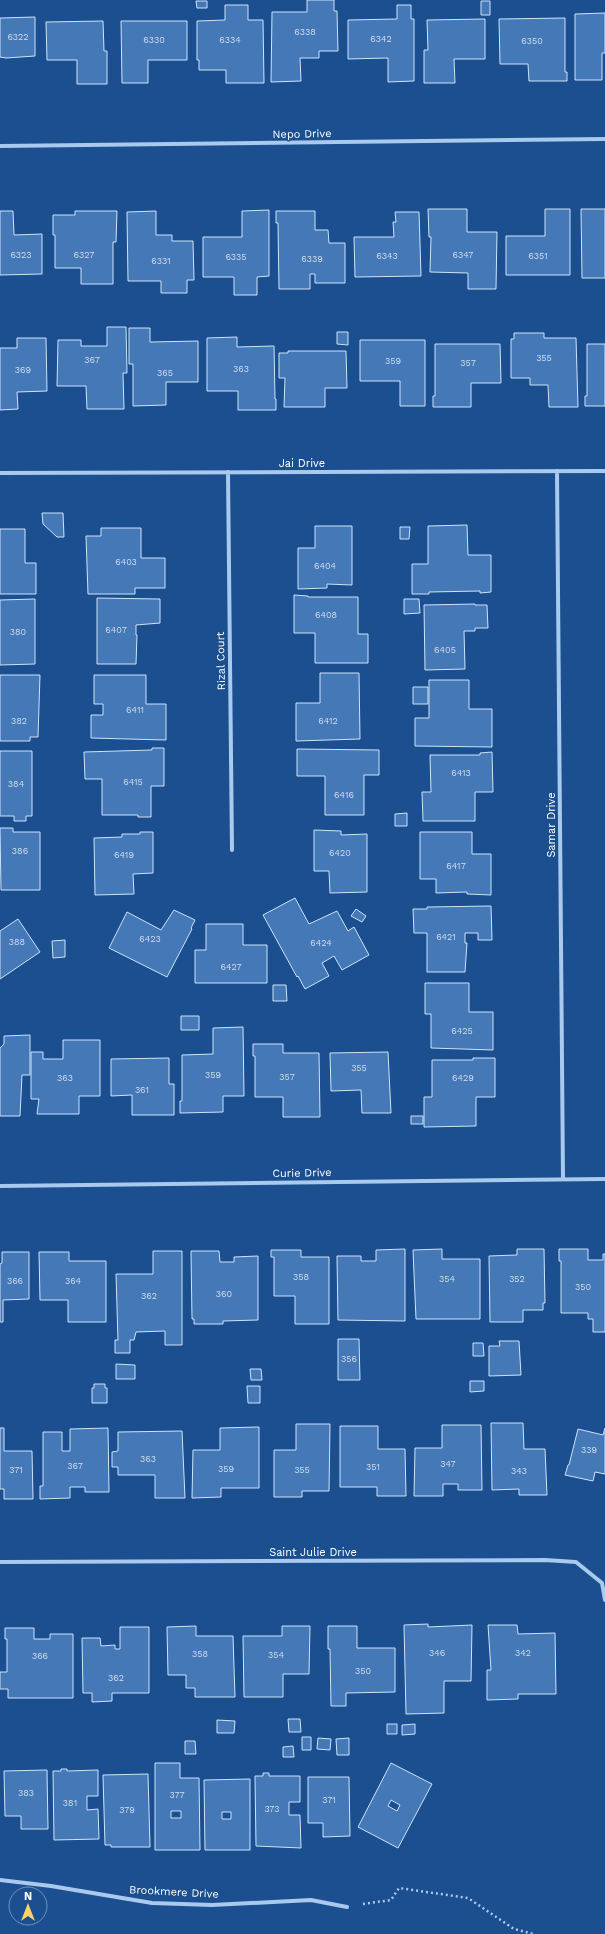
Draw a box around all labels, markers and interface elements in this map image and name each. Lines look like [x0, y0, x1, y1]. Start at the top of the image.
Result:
house number: 6338 [294, 27, 316, 37]
house number: 6322 [7, 32, 29, 42]
house number: 6342 [370, 34, 392, 44]
house number: 6330 [143, 35, 165, 45]
house number: 6334 [219, 35, 241, 45]
house number: 6350 [521, 36, 543, 46]
street label: Nepo Drive [272, 127, 332, 141]
house number: 6323 [10, 250, 32, 260]
house number: 6327 [74, 250, 94, 260]
house number: 6347 [453, 250, 473, 260]
house number: 6343 [376, 251, 398, 261]
house number: 6351 [528, 251, 548, 261]
house number: 6335 [225, 252, 247, 262]
house number: 6339 [301, 254, 323, 264]
house number: 6331 [151, 256, 171, 266]
house number: 355 [536, 353, 552, 363]
house number: 367 [84, 355, 100, 365]
house number: 359 [385, 356, 401, 366]
house number: 357 [460, 358, 476, 368]
house number: 363 [233, 364, 249, 374]
house number: 369 [15, 365, 31, 375]
house number: 365 [157, 368, 173, 378]
street label: Jai Drive [279, 457, 325, 470]
house number: 6403 [115, 557, 137, 567]
house number: 6404 [314, 561, 337, 571]
house number: 6408 [315, 610, 337, 620]
house number: 6407 [105, 625, 127, 635]
house number: 380 [10, 627, 27, 637]
street label: Rizal Court [214, 631, 228, 690]
house number: 6405 [434, 645, 456, 655]
house number: 6411 [126, 705, 144, 715]
house number: 382 [11, 716, 27, 726]
house number: 6412 [318, 716, 338, 726]
house number: 6413 [451, 768, 471, 778]
house number: 6415 [123, 777, 143, 787]
house number: 384 [8, 779, 25, 789]
house number: 6416 [334, 790, 354, 800]
street label: Samar Drive [545, 792, 558, 858]
house number: 386 [12, 846, 28, 856]
house number: 6420 [329, 848, 351, 858]
house number: 6419 [114, 850, 134, 860]
house number: 6417 [446, 861, 466, 871]
house number: 6421 [436, 932, 456, 942]
house number: 6423 [139, 934, 161, 944]
house number: 388 [9, 937, 25, 947]
house number: 6424 [310, 938, 332, 948]
house number: 6427 [220, 962, 242, 972]
house number: 6425 [451, 1026, 473, 1036]
house number: 355 [351, 1063, 367, 1073]
house number: 359 [205, 1070, 221, 1080]
house number: 357 [279, 1072, 295, 1082]
house number: 363 [57, 1073, 73, 1083]
house number: 6429 [452, 1073, 474, 1083]
house number: 361 [135, 1085, 149, 1095]
street label: Curie Drive [272, 1166, 332, 1180]
house number: 358 [293, 1272, 309, 1282]
house number: 354 [439, 1274, 455, 1284]
house number: 352 [509, 1274, 525, 1284]
house number: 366 [7, 1276, 23, 1286]
house number: 364 [65, 1276, 82, 1286]
house number: 350 [575, 1282, 591, 1292]
house number: 360 [216, 1289, 233, 1299]
house number: 362 [141, 1291, 157, 1301]
house number: 356 [341, 1354, 357, 1364]
house number: 339 [581, 1445, 597, 1455]
house number: 363 [140, 1454, 156, 1464]
house number: 347 [440, 1459, 456, 1469]
house number: 367 [67, 1461, 83, 1471]
house number: 351 [366, 1462, 380, 1472]
house number: 359 [218, 1464, 234, 1474]
house number: 371 [9, 1465, 23, 1475]
house number: 355 [294, 1465, 310, 1475]
house number: 343 [511, 1466, 527, 1476]
street label: Saint Julie Drive [269, 1546, 357, 1559]
house number: 346 [429, 1648, 445, 1658]
house number: 342 [515, 1648, 531, 1658]
house number: 358 [192, 1649, 208, 1659]
house number: 354 [268, 1650, 284, 1660]
house number: 366 [32, 1651, 48, 1661]
house number: 350 [355, 1666, 371, 1676]
house number: 362 [108, 1673, 124, 1683]
house number: 383 [18, 1788, 34, 1798]
house number: 377 [170, 1790, 185, 1800]
house number: 371 [322, 1795, 336, 1805]
house number: 381 [63, 1798, 77, 1808]
house number: 373 [264, 1804, 280, 1814]
house number: 379 [119, 1805, 135, 1815]
street label: Brookmere Drive [129, 1883, 219, 1901]
north arrow [8, 1886, 48, 1926]
text: N [24, 1890, 32, 1903]

